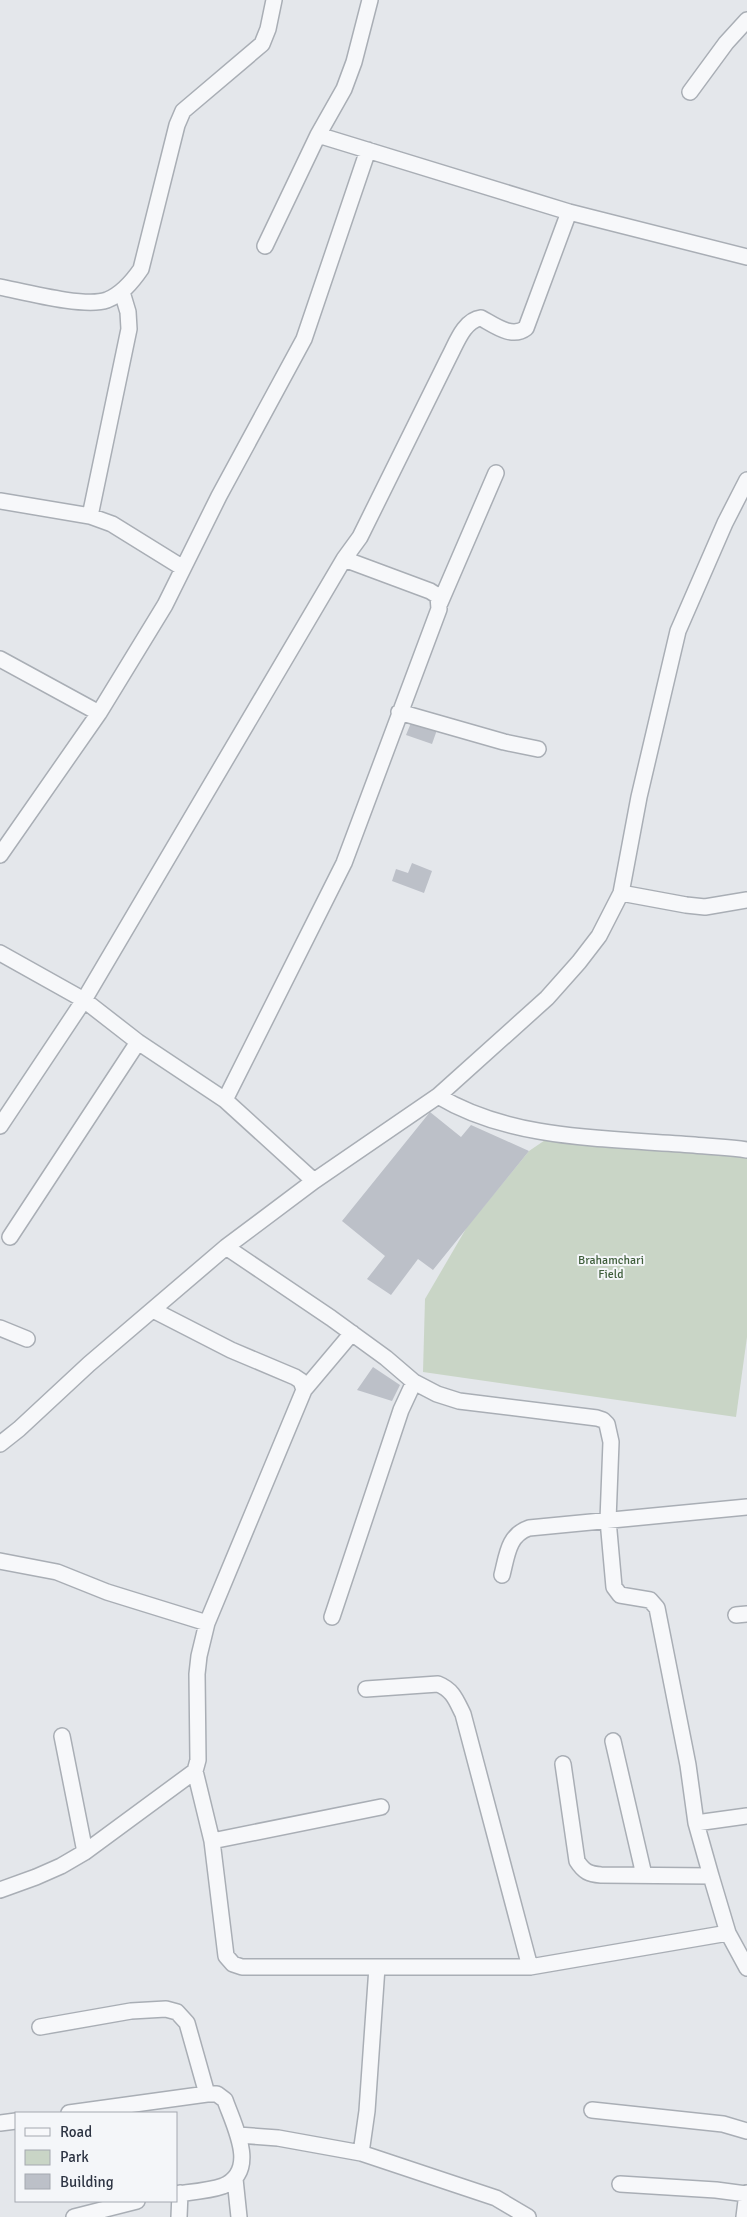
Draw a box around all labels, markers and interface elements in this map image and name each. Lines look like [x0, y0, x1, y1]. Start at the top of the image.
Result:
park label: Brahamchari Field [578, 1253, 644, 1282]
legend [15, 2112, 178, 2202]
text: Road [60, 2123, 92, 2141]
text: Park [60, 2148, 89, 2166]
text: Building [60, 2173, 114, 2191]

